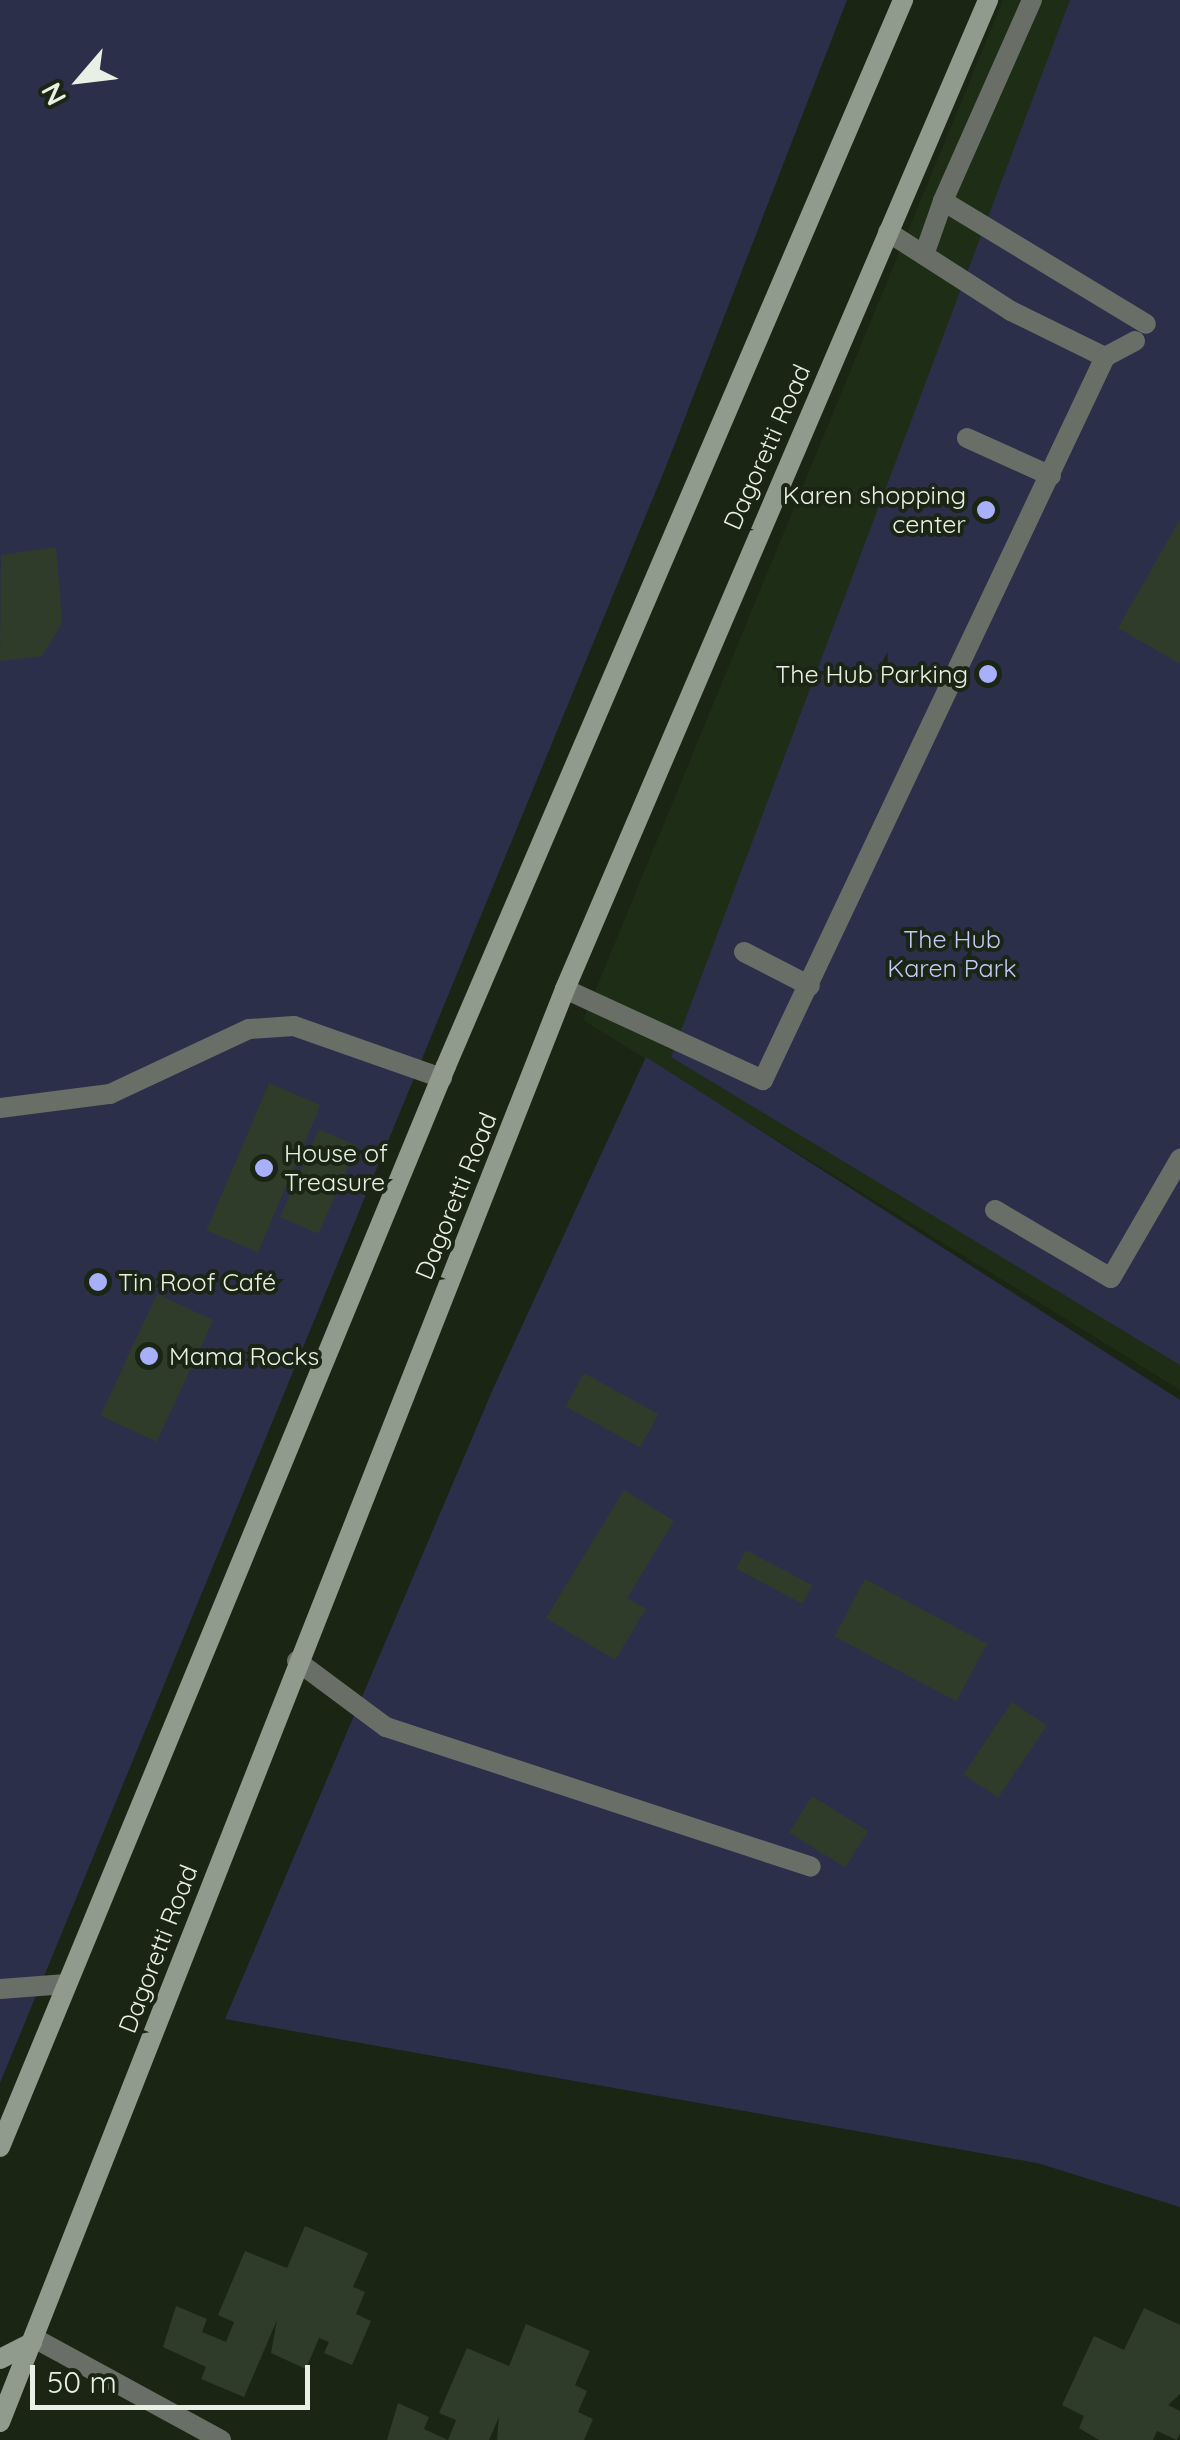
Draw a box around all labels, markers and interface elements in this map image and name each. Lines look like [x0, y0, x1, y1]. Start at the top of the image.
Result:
north arrow [30, 30, 130, 130]
text: N [33, 77, 73, 112]
street label: Dagoretti Road [717, 360, 817, 534]
place label: Karen shopping center [783, 481, 966, 540]
marker: Karen shopping center [975, 499, 997, 521]
place label: The Hub Parking [775, 659, 968, 689]
marker: The Hub Parking [977, 663, 999, 685]
park label: The Hub Karen Park [887, 925, 1017, 984]
street label: Dagoretti Road [409, 1108, 503, 1284]
place label: House of Treasure [284, 1139, 388, 1198]
marker: House of Treasure [253, 1157, 275, 1179]
place label: Tin Roof Café [118, 1267, 276, 1297]
marker: Tin Roof Café [87, 1271, 109, 1293]
place label: Mama Rocks [169, 1341, 319, 1371]
marker: Mama Rocks [138, 1345, 160, 1367]
street label: Dagoretti Road [112, 1861, 204, 2037]
scale bar [35, 2345, 315, 2407]
text: 50 m [47, 2363, 117, 2401]

